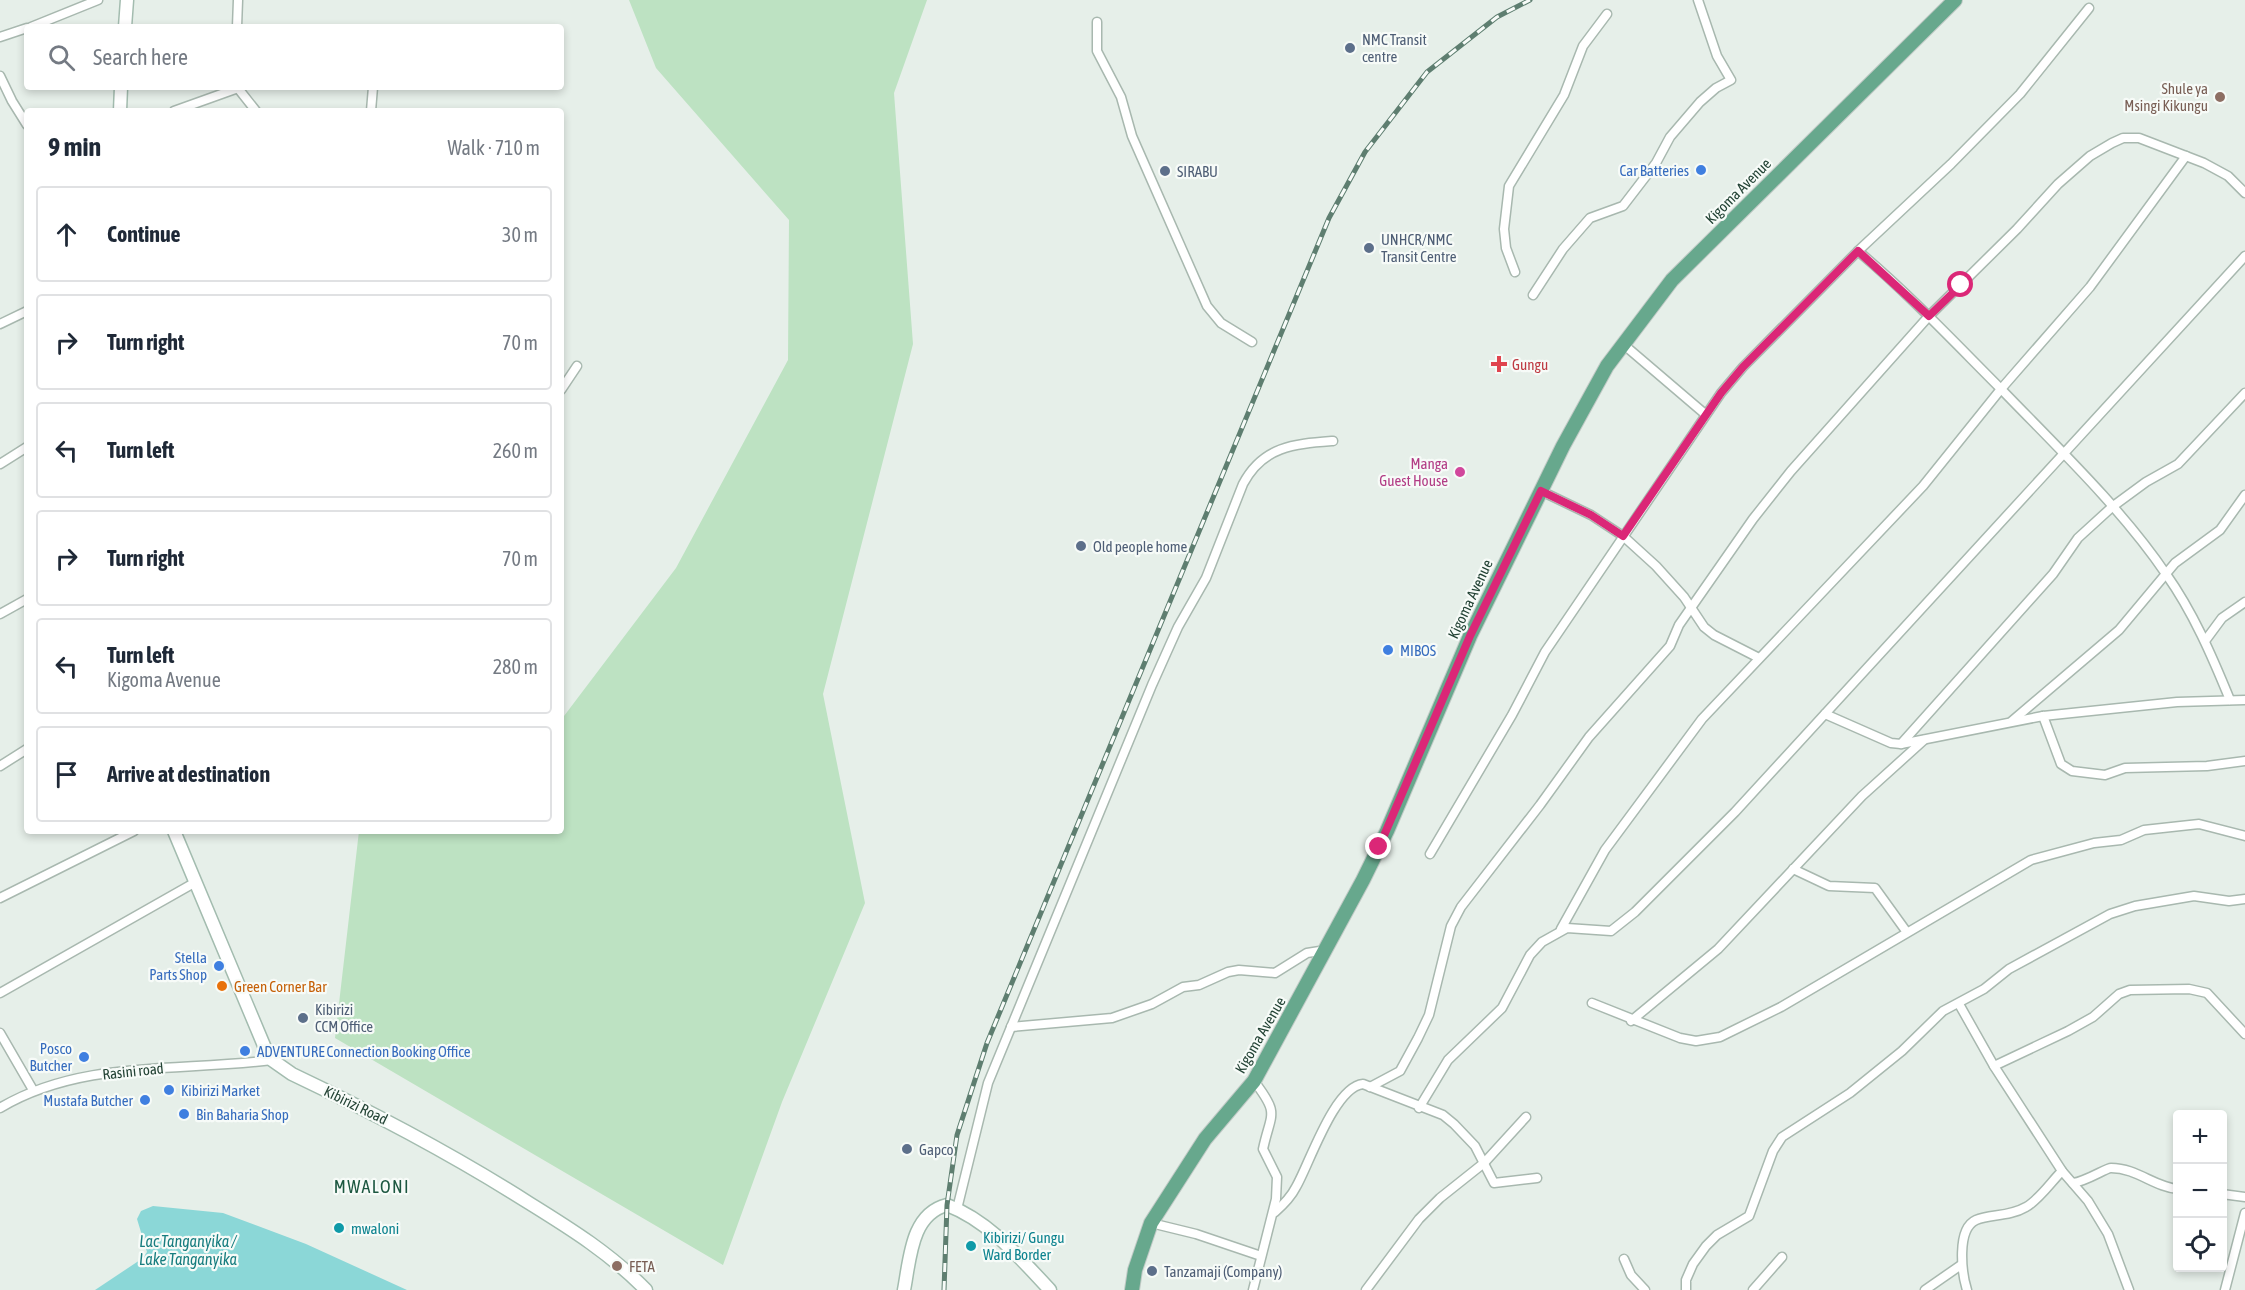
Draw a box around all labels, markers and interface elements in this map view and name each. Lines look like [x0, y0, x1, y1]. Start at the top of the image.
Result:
search box [24, 24, 564, 90]
place label: NMC Transit centre [1362, 31, 1427, 65]
icon: search [45, 41, 78, 74]
marker: NMC Transit centre [1343, 41, 1357, 55]
text: Search here [93, 44, 188, 70]
place label: Shule ya Msingi Kikungu [2124, 80, 2208, 114]
marker: Shule ya Msingi Kikungu [2213, 90, 2227, 104]
text: 9 min [48, 132, 101, 162]
text: Walk · 710 m [448, 136, 540, 159]
street label: Kigoma Avenue [1702, 155, 1774, 227]
place label: Car Batteries [1619, 162, 1689, 179]
place label: SIRABU [1177, 163, 1218, 180]
marker: Car Batteries [1694, 163, 1708, 177]
marker: SIRABU [1158, 164, 1172, 178]
icon: ahead [50, 218, 83, 251]
text: Continue [107, 221, 181, 247]
text: 30 m [502, 223, 538, 246]
place label: UNHCR/NMC Transit Centre [1381, 231, 1457, 265]
marker: UNHCR/NMC Transit Centre [1362, 241, 1376, 255]
route start [1947, 271, 1973, 297]
icon: right [50, 326, 83, 359]
text: Turn right [107, 329, 184, 355]
text: 70 m [502, 331, 538, 354]
marker: Gungu [1490, 355, 1508, 373]
place label: Gungu [1512, 356, 1548, 373]
icon: left [50, 434, 83, 467]
text: Turn left [107, 437, 174, 463]
text: 260 m [493, 439, 538, 462]
place label: Manga Guest House [1379, 455, 1448, 489]
marker: Manga Guest House [1453, 465, 1467, 479]
place label: Old people home [1093, 538, 1188, 555]
marker: Old people home [1074, 539, 1088, 553]
icon: right [50, 542, 83, 575]
text: Turn right [107, 545, 184, 571]
text: 70 m [502, 547, 538, 570]
street label: Kigoma Avenue [1444, 557, 1496, 641]
text: Turn left [107, 642, 174, 668]
place label: MIBOS [1400, 642, 1436, 659]
marker: MIBOS [1381, 643, 1395, 657]
icon: left [50, 650, 83, 683]
text: 280 m [493, 655, 538, 678]
text: Kigoma Avenue [107, 668, 221, 691]
icon: arrive [50, 758, 83, 791]
text: Arrive at destination [107, 761, 270, 787]
route end [1365, 833, 1391, 859]
place label: Stella Parts Shop [149, 949, 207, 983]
marker: Stella Parts Shop [212, 959, 226, 973]
place label: Green Corner Bar [234, 978, 327, 995]
marker: Green Corner Bar [215, 979, 229, 993]
street label: Kigoma Avenue [1231, 994, 1289, 1076]
place label: Kibirizi CCM Office [315, 1001, 373, 1035]
marker: Kibirizi CCM Office [296, 1011, 310, 1025]
place label: Posco Butcher [29, 1040, 73, 1074]
place label: ADVENTURE Connection Booking Office [257, 1043, 471, 1060]
marker: ADVENTURE Connection Booking Office [238, 1044, 252, 1058]
marker: Posco Butcher [77, 1050, 91, 1064]
street label: Rasini road [101, 1059, 165, 1083]
place label: Kibirizi Market [181, 1082, 260, 1099]
street label: Kibirizi Road [321, 1082, 391, 1128]
marker: Kibirizi Market [162, 1083, 176, 1097]
place label: Mustafa Butcher [43, 1092, 134, 1109]
marker: Mustafa Butcher [138, 1093, 152, 1107]
place label: Bin Baharia Shop [196, 1106, 289, 1123]
marker: Bin Baharia Shop [177, 1107, 191, 1121]
map controls [2173, 1110, 2227, 1272]
button: + [2173, 1110, 2227, 1164]
place label: Gapco [919, 1141, 954, 1158]
marker: Gapco [900, 1142, 914, 1156]
button: − [2173, 1164, 2227, 1218]
district label: MWALONI [334, 1176, 410, 1197]
button: locate [2173, 1218, 2227, 1272]
place label: mwaloni [351, 1220, 399, 1237]
marker: mwaloni [332, 1221, 346, 1235]
place label: Kibirizi/ Gungu Ward Border [983, 1229, 1064, 1263]
water label: Lac Tanganyika / Lake Tanganyika [139, 1232, 238, 1269]
marker: Kibirizi/ Gungu Ward Border [964, 1239, 978, 1253]
place label: FETA [629, 1258, 655, 1275]
marker: FETA [610, 1259, 624, 1273]
place label: Tanzamaji (Company) [1164, 1263, 1282, 1280]
marker: Tanzamaji (Company) [1145, 1264, 1159, 1278]

